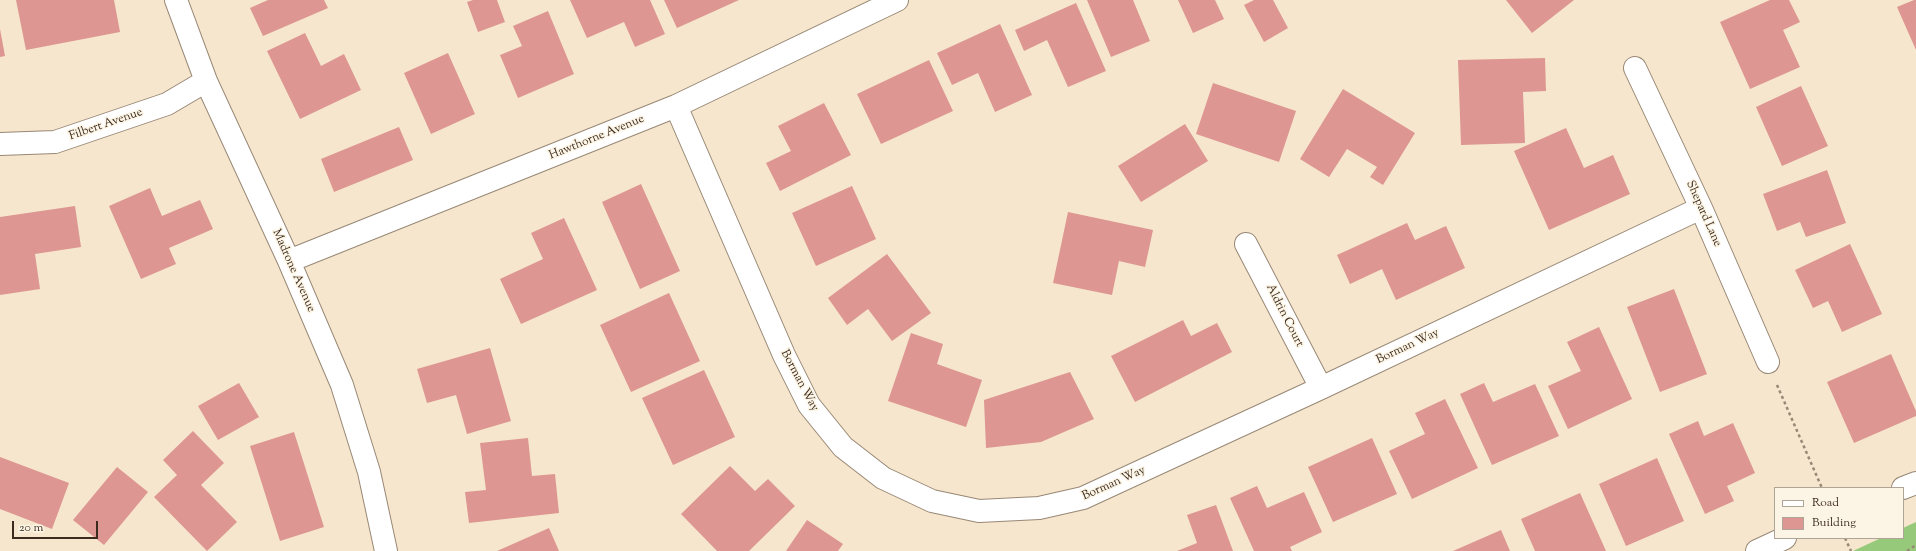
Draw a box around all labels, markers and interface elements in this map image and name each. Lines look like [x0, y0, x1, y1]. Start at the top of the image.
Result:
street label: Filbert Avenue [67, 106, 145, 144]
street label: Hawthorne Avenue [547, 112, 647, 164]
street label: Shepard Lane [1682, 179, 1724, 249]
street label: Madrone Avenue [268, 227, 318, 315]
street label: Aldrin Court [1262, 282, 1306, 350]
street label: Borman Way [1374, 326, 1442, 368]
street label: Borman Way [777, 348, 821, 414]
street label: Borman Way [1080, 464, 1148, 504]
legend [1774, 487, 1904, 539]
text: Road [1812, 494, 1839, 512]
scale bar [14, 513, 100, 539]
text: Building [1812, 514, 1856, 532]
text: 20 m [19, 519, 43, 537]

